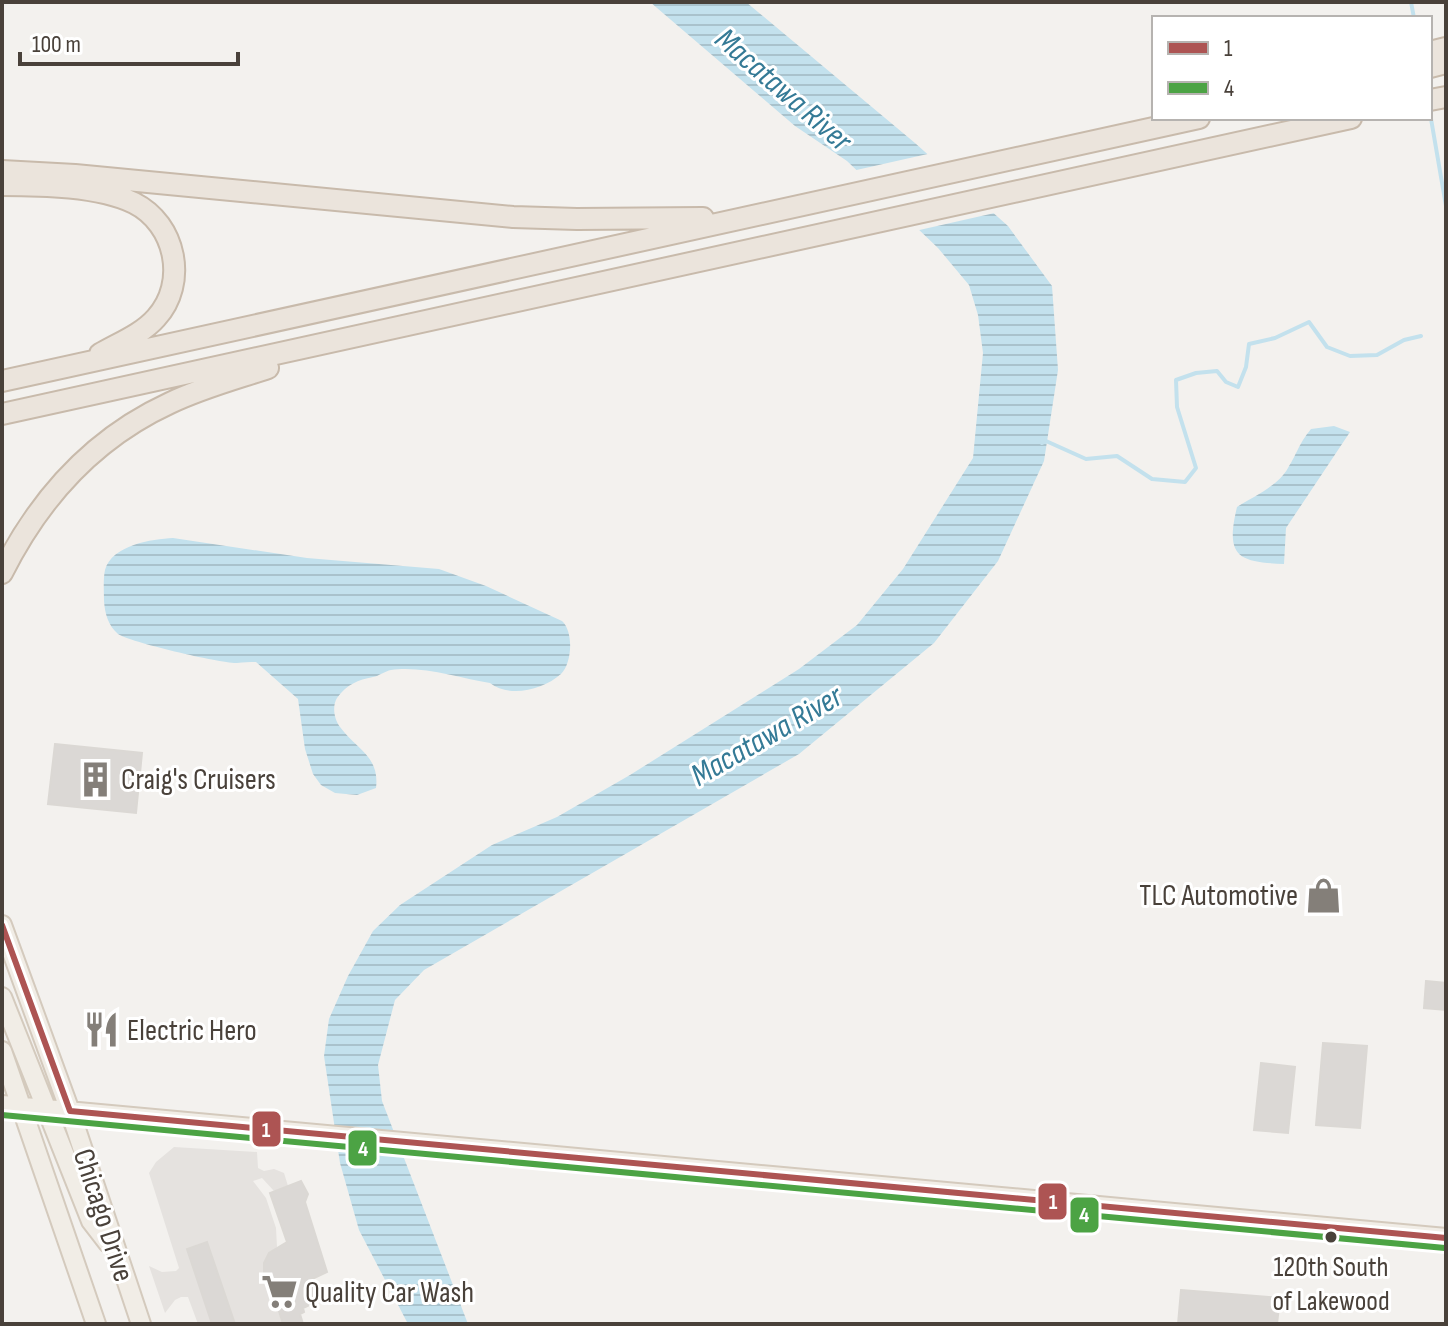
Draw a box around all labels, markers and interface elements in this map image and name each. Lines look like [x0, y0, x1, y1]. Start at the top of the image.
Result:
scale bar [20, 16, 238, 66]
legend [1152, 16, 1432, 120]
water label: Macatawa River [707, 20, 860, 161]
text: 100 m [32, 30, 81, 59]
text: 1 [1224, 34, 1233, 63]
text: 4 [1224, 74, 1234, 103]
water label: Macatawa River [684, 677, 850, 795]
building icon: Craig's Cruisers [76, 760, 114, 798]
place label: Craig's Cruisers [121, 762, 276, 798]
shop icon: TLC Automotive [1305, 876, 1343, 914]
place label: TLC Automotive [1139, 878, 1298, 914]
restaurant icon: Electric Hero [82, 1011, 120, 1049]
place label: Electric Hero [127, 1013, 257, 1049]
line badge: 1 [251, 1110, 282, 1148]
text: 1 [262, 1117, 271, 1144]
line badge: 4 [347, 1129, 378, 1167]
text: 4 [358, 1136, 368, 1163]
street label: Chicago Drive [65, 1144, 141, 1286]
line badge: 1 [1037, 1182, 1068, 1221]
text: 1 [1049, 1189, 1058, 1216]
line badge: 4 [1069, 1196, 1100, 1234]
text: 4 [1079, 1202, 1089, 1229]
marker: 120th South of Lakewood [1323, 1229, 1339, 1245]
place label: 120th South of Lakewood [1272, 1251, 1390, 1318]
supermarket icon: Quality Car Wash [260, 1273, 298, 1311]
place label: Quality Car Wash [305, 1275, 474, 1311]

